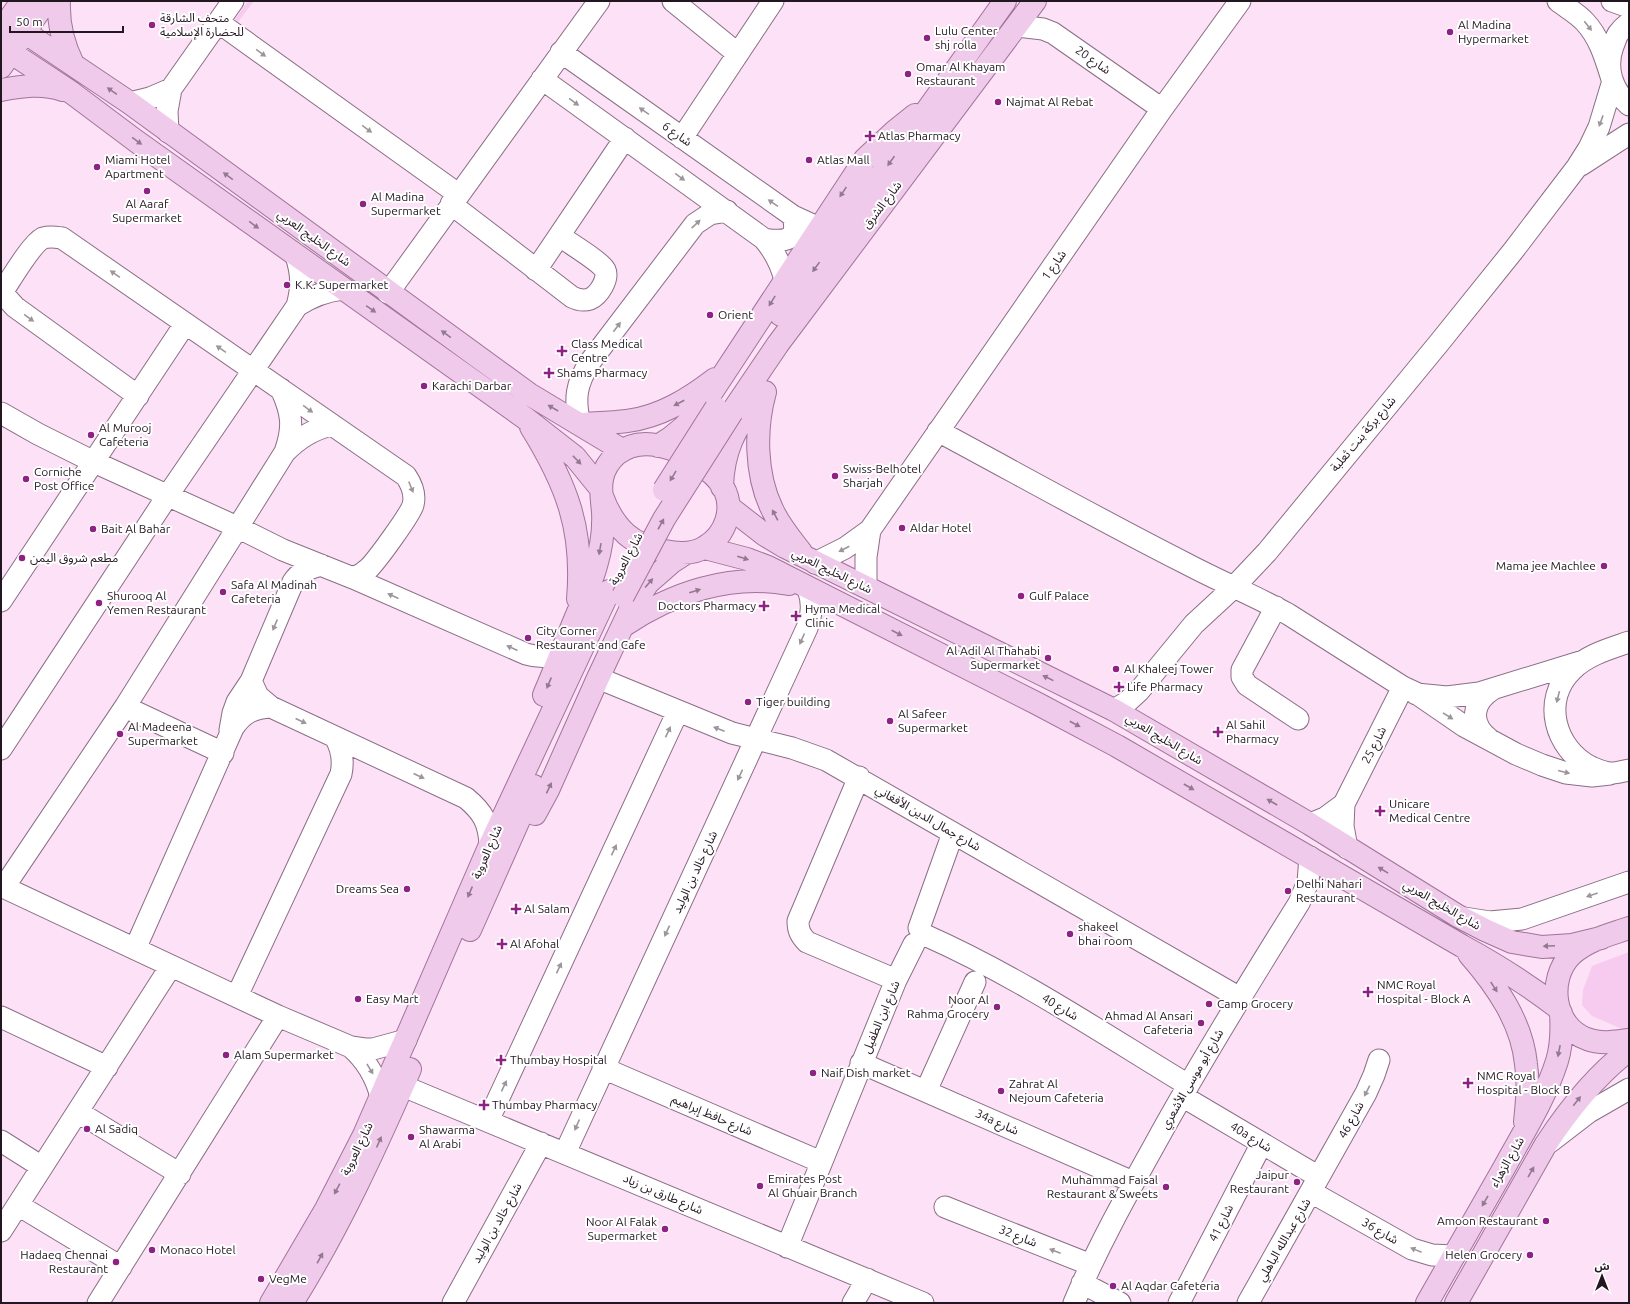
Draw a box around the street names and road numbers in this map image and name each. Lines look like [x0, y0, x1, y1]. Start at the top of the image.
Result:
street label: شارع 20 [1072, 43, 1113, 79]
street label: شارع 6 [658, 119, 694, 151]
street label: شارع الشرق [860, 178, 906, 233]
street label: شارع الخليج العربي [273, 207, 353, 272]
street label: شارع 1 [1039, 248, 1071, 284]
street label: شارع بركة بنت ثعلبة [1328, 394, 1400, 476]
street label: شارع العروبة [606, 530, 647, 589]
street label: شارع الخليج العربي [789, 546, 874, 599]
street label: شارع الخليج العربي [1122, 711, 1205, 770]
street label: شارع 25 [1359, 724, 1391, 767]
street label: شارع جمال الدين الأفغاني [871, 782, 983, 856]
street label: شارع العروبة [469, 823, 507, 882]
street label: شارع خالد بن الوليد [670, 829, 722, 916]
street label: شارع الخليج العربي [1399, 877, 1483, 935]
street label: شارع ابن الطفيل [859, 979, 904, 1056]
street label: شارع 40 [1038, 991, 1081, 1025]
street label: شارع أبو موسى الأشعري [1157, 1026, 1229, 1133]
street label: شارع حافظ إبراهيم [669, 1092, 754, 1140]
street label: شارع 46 [1335, 1099, 1368, 1142]
street label: 34a شارع [972, 1106, 1021, 1140]
street label: 40a شارع [1227, 1119, 1274, 1157]
street label: شارع العروبة [338, 1120, 378, 1179]
street label: شارع الزهراء [1487, 1134, 1529, 1191]
street label: شارع طارق بن زياد [620, 1171, 705, 1219]
street label: شارع خالد بن الوليد [469, 1181, 527, 1266]
street label: شارع عبدالله الباهلي [1255, 1196, 1316, 1285]
street label: شارع 41 [1206, 1202, 1238, 1245]
street label: شارع 36 [1358, 1215, 1401, 1249]
street label: شارع 32 [996, 1222, 1039, 1252]

